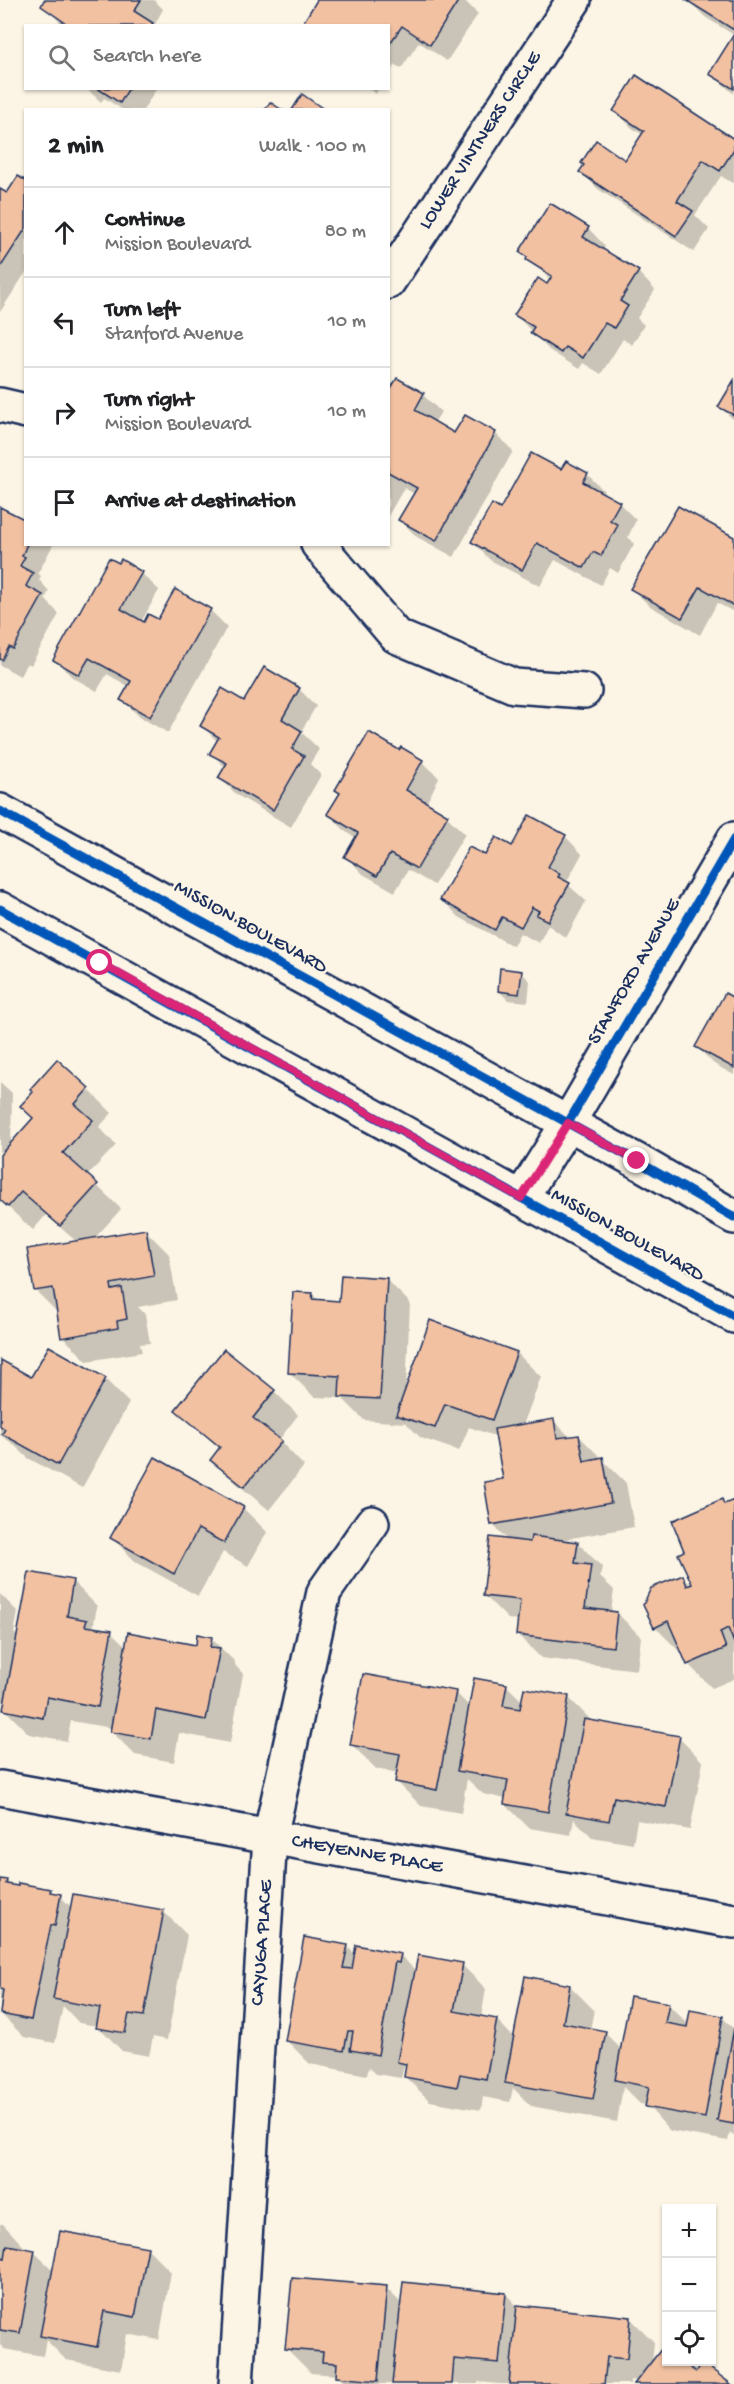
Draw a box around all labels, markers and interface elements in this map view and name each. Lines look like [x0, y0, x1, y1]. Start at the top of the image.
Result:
search box [24, 24, 390, 90]
icon: search [45, 41, 78, 74]
text: Search here [93, 44, 201, 70]
street label: LOWER VINTNERS CIRCLE [415, 46, 548, 234]
text: 2 min [48, 132, 103, 163]
text: Walk · 100 m [259, 136, 366, 159]
text: Continue [105, 208, 185, 234]
icon: ahead [48, 216, 81, 249]
text: 80 m [325, 221, 366, 244]
text: Mission Boulevard [105, 234, 250, 257]
text: Turn left [105, 298, 179, 324]
icon: left [48, 306, 81, 339]
text: 10 m [328, 311, 366, 334]
text: Stanford Avenue [105, 324, 243, 347]
text: Turn right [105, 388, 193, 414]
icon: right [48, 396, 81, 429]
text: 10 m [328, 401, 366, 424]
text: Mission Boulevard [105, 414, 250, 437]
icon: arrive [48, 486, 81, 519]
text: Arrive at destination [105, 489, 295, 515]
street label: MISSION BOULEVARD [169, 876, 332, 980]
street label: STANFORD AVENUE [584, 894, 687, 1049]
route start [86, 949, 112, 975]
route end [623, 1147, 649, 1173]
street label: MISSION BOULEVARD [546, 1184, 709, 1288]
street label: CHEYENNE PLACE [290, 1830, 446, 1880]
street label: CAYUGA PLACE [247, 1878, 279, 2007]
map controls [662, 2204, 716, 2366]
button: + [662, 2204, 716, 2258]
button: − [662, 2258, 716, 2312]
button: locate [662, 2312, 716, 2366]

